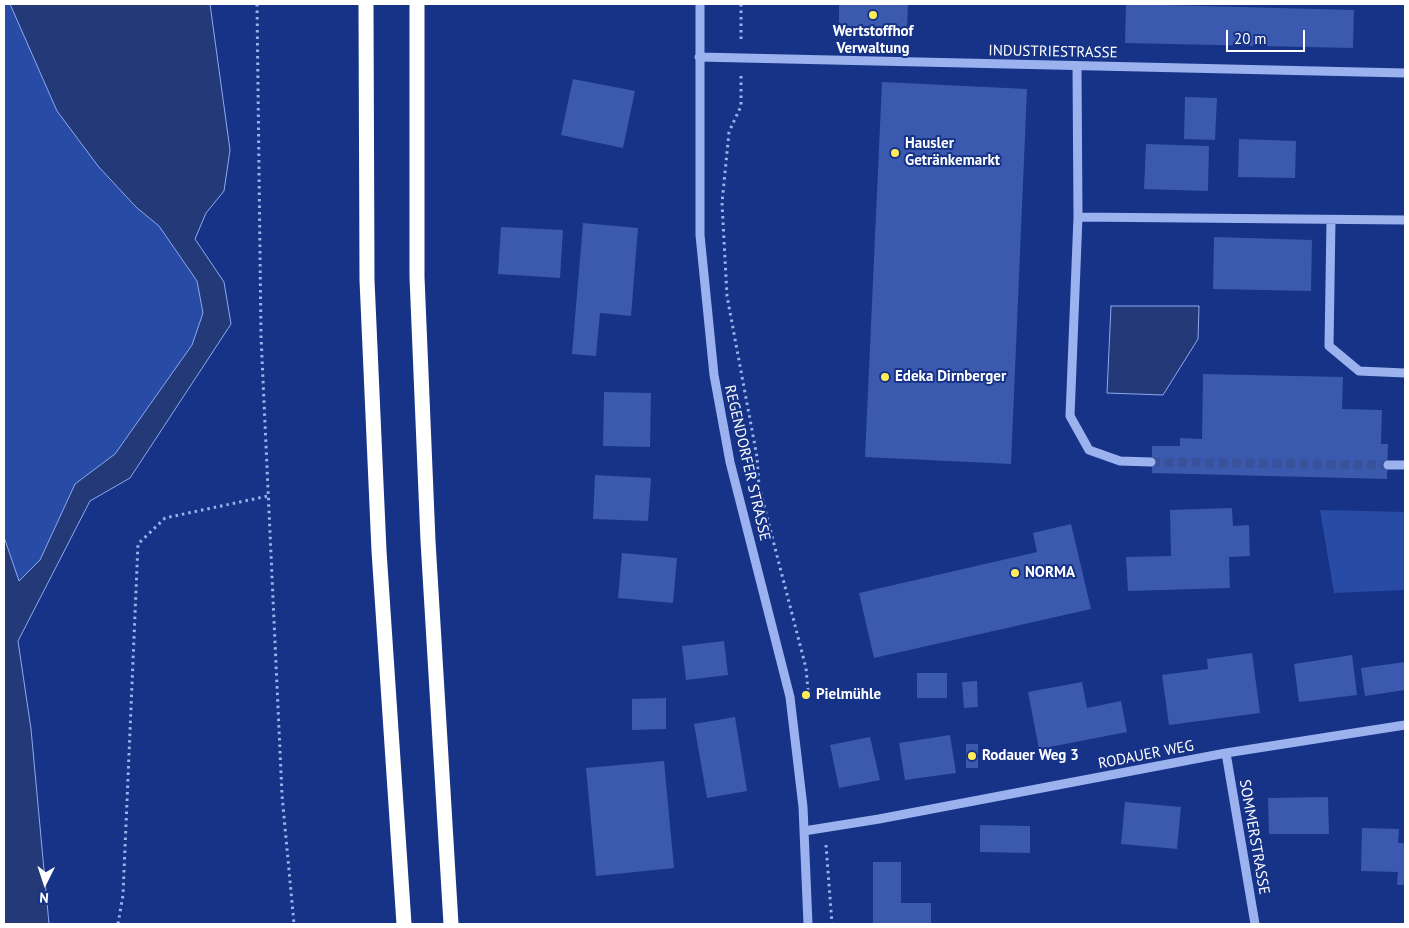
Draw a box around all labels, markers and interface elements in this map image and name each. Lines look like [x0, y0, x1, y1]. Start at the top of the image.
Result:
marker: Wertstoffhof Verwaltung [867, 9, 879, 21]
scale bar [1229, 20, 1308, 52]
place label: Wertstoffhof Verwaltung [833, 23, 913, 58]
text: 20 m [1234, 29, 1267, 48]
street label: INDUSTRIESTRASSE [988, 42, 1118, 62]
place label: Hausler Getränkemarkt [905, 135, 1000, 170]
marker: Hausler Getränkemarkt [889, 147, 901, 159]
place label: Edeka Dirnberger [895, 368, 1006, 386]
marker: Edeka Dirnberger [879, 371, 891, 383]
street label: REGENDORFER STRASSE [720, 383, 774, 543]
place label: NORMA [1025, 564, 1075, 582]
marker: NORMA [1009, 567, 1021, 579]
place label: Pielmühle [816, 686, 881, 704]
marker: Pielmühle [800, 689, 812, 701]
street label: RODAUER WEG [1097, 737, 1195, 773]
place label: Rodauer Weg 3 [982, 747, 1079, 765]
marker: Rodauer Weg 3 [966, 750, 978, 762]
street label: SOMMERSTRASSE [1235, 778, 1273, 896]
north arrow [20, 858, 70, 908]
text: N [39, 889, 49, 907]

